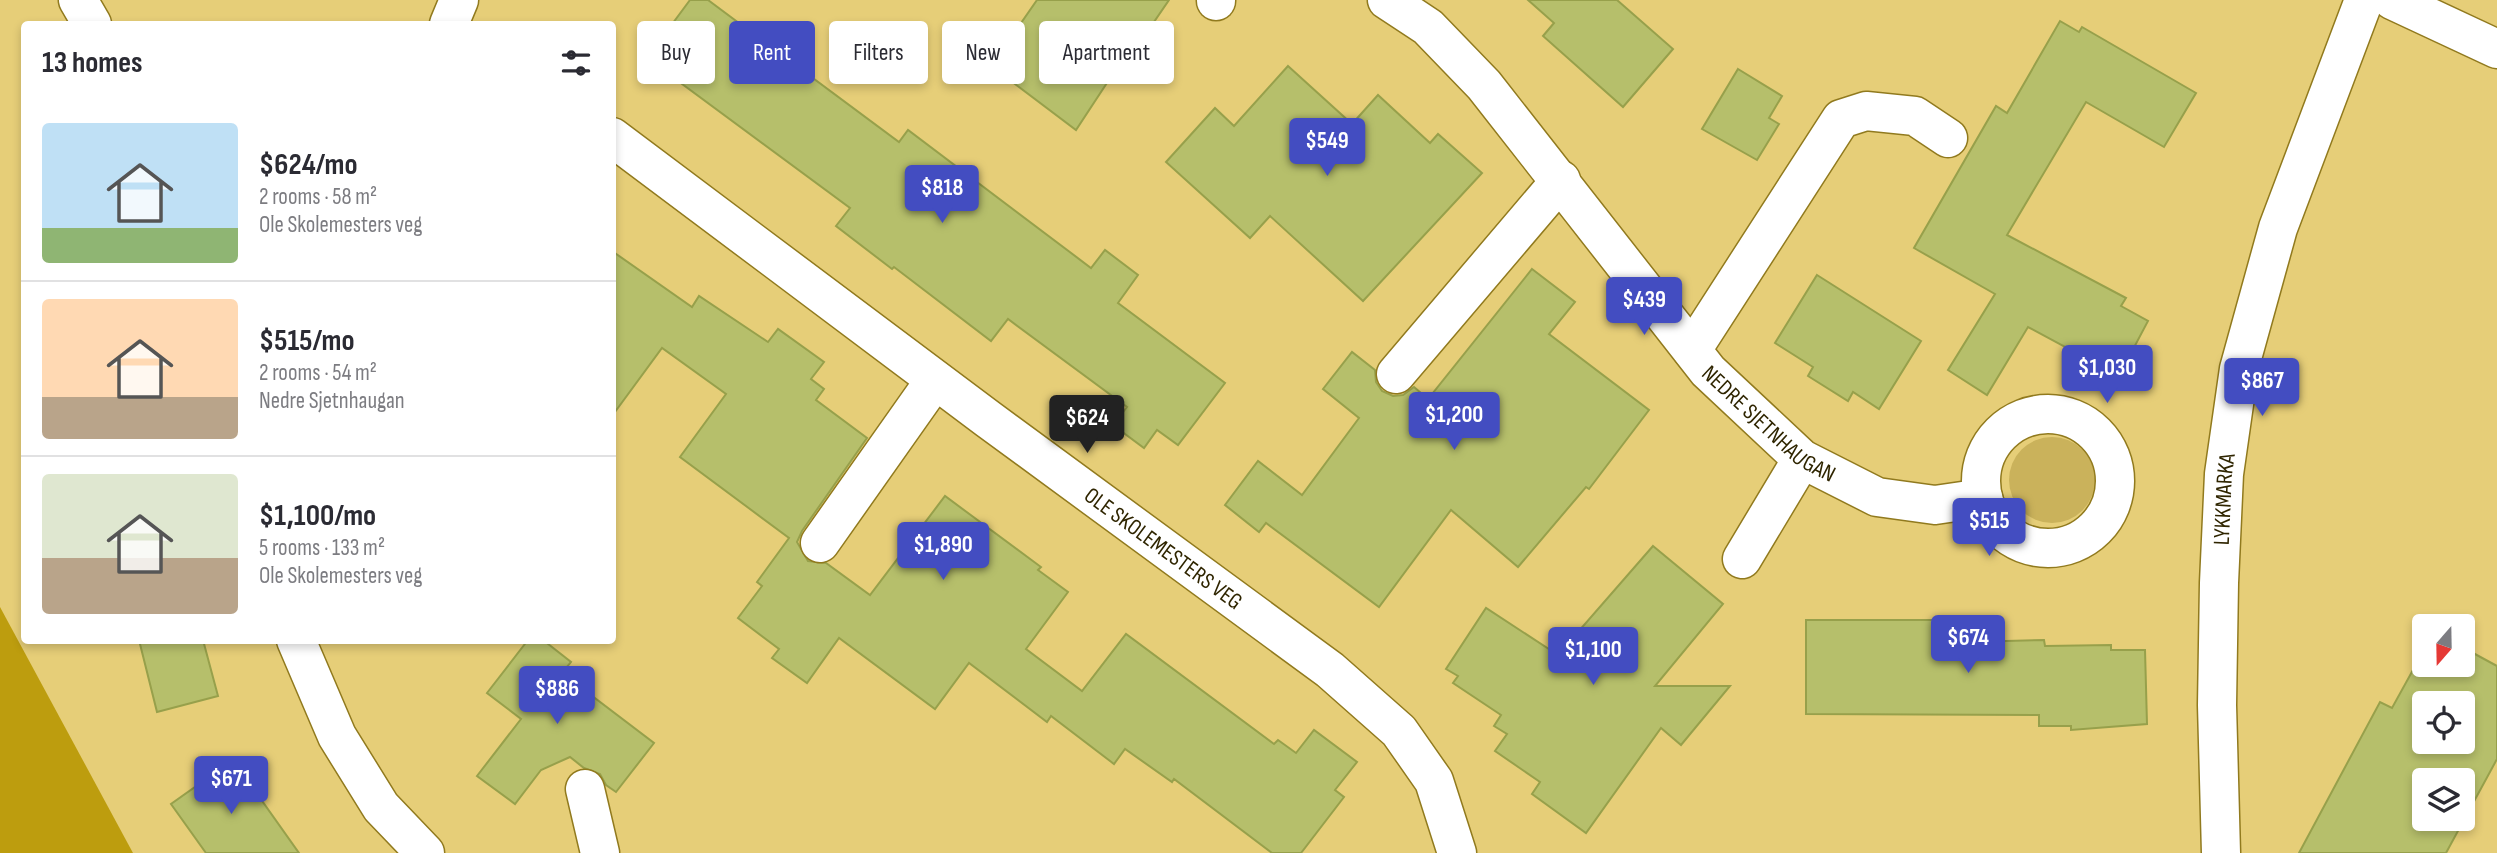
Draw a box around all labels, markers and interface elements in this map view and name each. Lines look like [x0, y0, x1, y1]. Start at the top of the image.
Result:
chip: Buy [637, 21, 715, 84]
chip: Rent [729, 21, 815, 84]
chip: Filters [829, 21, 928, 84]
chip: New [942, 21, 1025, 84]
chip: Apartment [1039, 21, 1174, 84]
icon: filters [557, 44, 595, 82]
text: 13 homes [42, 45, 143, 81]
pin: $549 [1286, 118, 1368, 178]
text: $549 [1305, 127, 1349, 155]
text: $624/mo [259, 147, 358, 183]
icon: home [98, 151, 182, 235]
pin: $818 [901, 166, 983, 225]
text: $818 [921, 174, 963, 202]
text: 2 rooms · 58 m² [259, 183, 377, 211]
text: Ole Skolemesters veg [259, 211, 423, 239]
pin: $439 [1603, 278, 1685, 337]
text: $439 [1622, 286, 1666, 314]
text: $515/mo [259, 323, 354, 359]
icon: home [98, 327, 182, 411]
pin: $1,030 [2050, 346, 2164, 405]
text: $1,030 [2078, 354, 2136, 382]
pin: $867 [2221, 358, 2303, 418]
text: 2 rooms · 54 m² [259, 359, 377, 387]
street label: NEDRE SJETNHAUGAN [1696, 360, 1840, 489]
text: $867 [2240, 367, 2284, 395]
text: Nedre Sjetnhaugan [259, 387, 405, 415]
pin: $1,200 [1397, 392, 1511, 452]
pin: $624 [1046, 396, 1128, 455]
text: $1,200 [1425, 401, 1483, 429]
text: $624 [1065, 404, 1109, 432]
street label: LYKKMARKA [2208, 451, 2242, 546]
street label: OLE SKOLEMESTERS VEG [1079, 482, 1248, 616]
text: $1,100/mo [259, 498, 376, 534]
pin: $515 [1948, 498, 2030, 558]
icon: home [98, 502, 182, 586]
text: $515 [1968, 507, 2010, 535]
pin: $1,890 [886, 522, 1000, 582]
text: $1,890 [913, 531, 973, 559]
text: 5 rooms · 133 m² [259, 534, 385, 562]
text: Ole Skolemesters veg [259, 562, 423, 590]
north arrow [2412, 614, 2474, 677]
map controls [2412, 614, 2475, 831]
pin: $674 [1927, 616, 2009, 675]
text: $674 [1947, 624, 1989, 652]
pin: $1,100 [1536, 628, 1650, 687]
text: $1,100 [1564, 636, 1622, 664]
pin: $886 [516, 666, 598, 726]
text: $886 [535, 675, 579, 703]
button: locate [2412, 691, 2475, 754]
pin: $671 [190, 756, 272, 816]
text: $671 [210, 765, 252, 793]
button: layers [2412, 768, 2475, 831]

